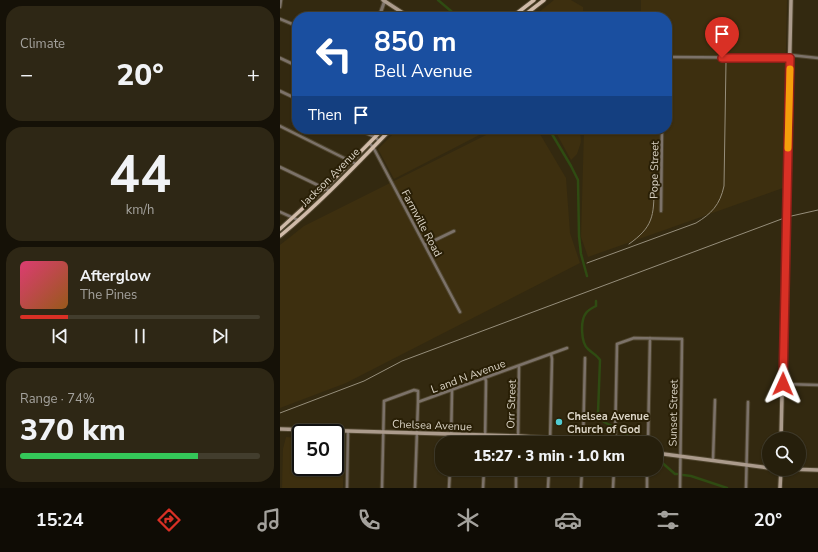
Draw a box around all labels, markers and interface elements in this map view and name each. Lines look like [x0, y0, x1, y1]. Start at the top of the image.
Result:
pin [705, 17, 739, 58]
text: 850 m [374, 23, 457, 61]
icon: arrive [711, 23, 733, 45]
icon: left [308, 28, 360, 80]
text: Climate [20, 35, 65, 53]
text: 20° [116, 55, 164, 96]
text: Bell Avenue [374, 59, 472, 83]
text: − [20, 60, 33, 90]
text: + [247, 60, 260, 90]
icon: arrive [350, 104, 372, 126]
text: Then [308, 105, 342, 125]
text: 44 [109, 139, 171, 210]
street label: Pope Street [646, 141, 663, 199]
street label: Jackson Avenue [297, 144, 363, 211]
street label: Farmville Road [398, 187, 446, 259]
text: km/h [126, 201, 154, 219]
text: Afterglow [80, 266, 151, 286]
text: The Pines [80, 286, 137, 304]
icon: previous [49, 325, 71, 347]
icon: pause [129, 325, 151, 347]
icon: next [209, 325, 231, 347]
street label: L and N Avenue [429, 356, 508, 397]
position arrow [762, 363, 804, 405]
street label: Orr Street [503, 379, 520, 429]
street label: Sunset Street [665, 379, 682, 447]
text: Range · 74% [20, 390, 95, 408]
place label: Chelsea Avenue Church of God [567, 409, 649, 437]
text: 370 km [20, 410, 126, 451]
street label: Chelsea Avenue [392, 417, 472, 434]
marker: Chelsea Avenue Church of God [554, 417, 564, 427]
speed limit sign: 50 [292, 424, 344, 476]
map controls [762, 432, 806, 476]
button: search [762, 432, 806, 476]
text: 15:27 · 3 min · 1.0 km [473, 446, 625, 466]
icon: directions [155, 506, 183, 534]
icon: music [255, 506, 283, 534]
icon: phone [355, 506, 383, 534]
icon: climate [454, 506, 482, 534]
icon: car [554, 506, 582, 534]
icon: filters [654, 506, 682, 534]
text: 15:24 [36, 508, 84, 532]
text: 20° [754, 508, 782, 532]

